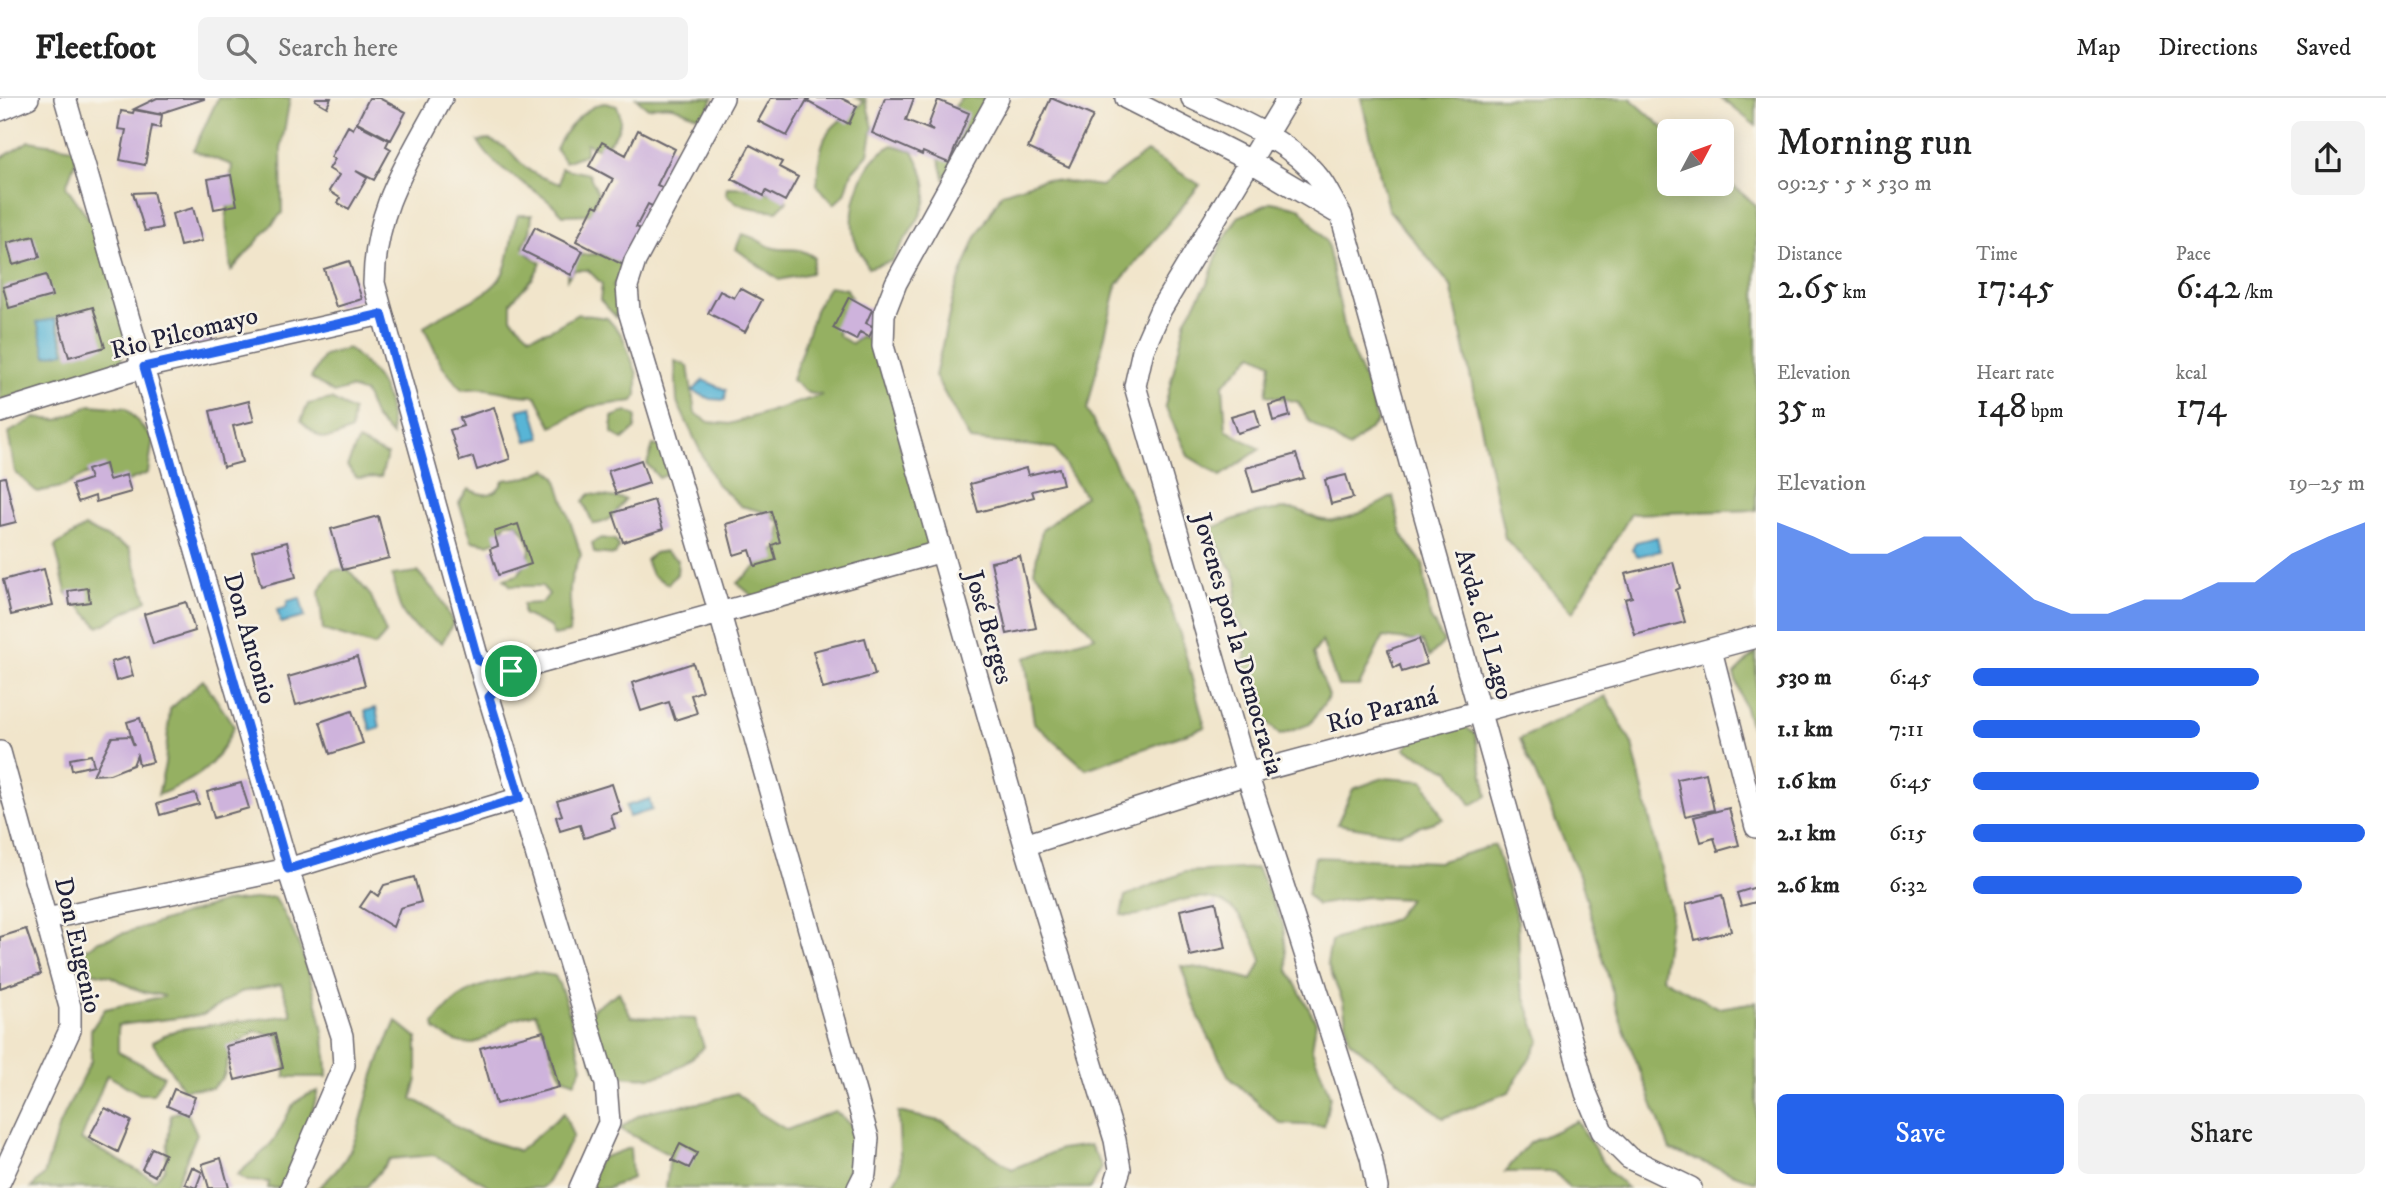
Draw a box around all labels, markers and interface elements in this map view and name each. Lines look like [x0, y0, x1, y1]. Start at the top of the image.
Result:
search box [198, 17, 688, 80]
text: Fleetfoot [35, 28, 156, 69]
icon: search [222, 29, 260, 67]
text: Search here [278, 32, 398, 65]
text: Map [2076, 33, 2121, 63]
text: Directions [2159, 33, 2258, 63]
text: Saved [2296, 33, 2351, 63]
north arrow [1657, 119, 1734, 196]
map controls [1657, 119, 1734, 196]
text: Morning run [1777, 119, 1972, 167]
button: share [2291, 121, 2365, 195]
text: 09:25 · 5 × 530 m [1777, 169, 1932, 198]
text: Distance [1777, 243, 1842, 266]
text: Time [1976, 243, 2018, 266]
text: Pace [2176, 243, 2211, 266]
text: 2.65 [1777, 266, 1839, 310]
text: 17:45 [1976, 266, 2054, 310]
text: 6:42 [2176, 266, 2240, 310]
text: km [1839, 281, 1866, 304]
text: /km [2240, 281, 2273, 304]
street label: Rio Pilcomayo [107, 299, 262, 368]
text: Elevation [1777, 362, 1851, 385]
text: Heart rate [1976, 362, 2054, 385]
text: kcal [2176, 362, 2207, 385]
text: 35 [1777, 385, 1807, 429]
text: 148 [1976, 385, 2027, 429]
text: 174 [2176, 385, 2227, 429]
text: m [1807, 400, 1826, 423]
text: bpm [2027, 400, 2064, 423]
text: Elevation [1777, 469, 1866, 498]
text: 19–25 m [2288, 469, 2365, 498]
street label: Jovenes por la Democracia [1184, 507, 1291, 779]
street label: Avda. del Lago [1446, 545, 1521, 704]
street label: José Berges [956, 565, 1020, 688]
street label: Don Antonio [215, 569, 284, 708]
pin [481, 641, 541, 701]
icon: arrive [492, 652, 530, 690]
text: 530 m [1777, 663, 1832, 692]
text: 6:45 [1889, 663, 1932, 692]
street label: Río Paraná [1323, 680, 1442, 741]
text: 1.1 km [1777, 715, 1833, 744]
text: 7:11 [1889, 715, 1924, 744]
text: 1.6 km [1777, 767, 1836, 796]
text: 6:45 [1889, 767, 1932, 796]
text: 2.1 km [1777, 819, 1836, 848]
text: 6:15 [1889, 819, 1927, 848]
text: 2.6 km [1777, 871, 1840, 900]
text: 6:32 [1889, 871, 1927, 900]
street label: Don Eugenio [46, 874, 109, 1017]
button: Save [1777, 1094, 2064, 1174]
button: Share [2078, 1094, 2365, 1174]

